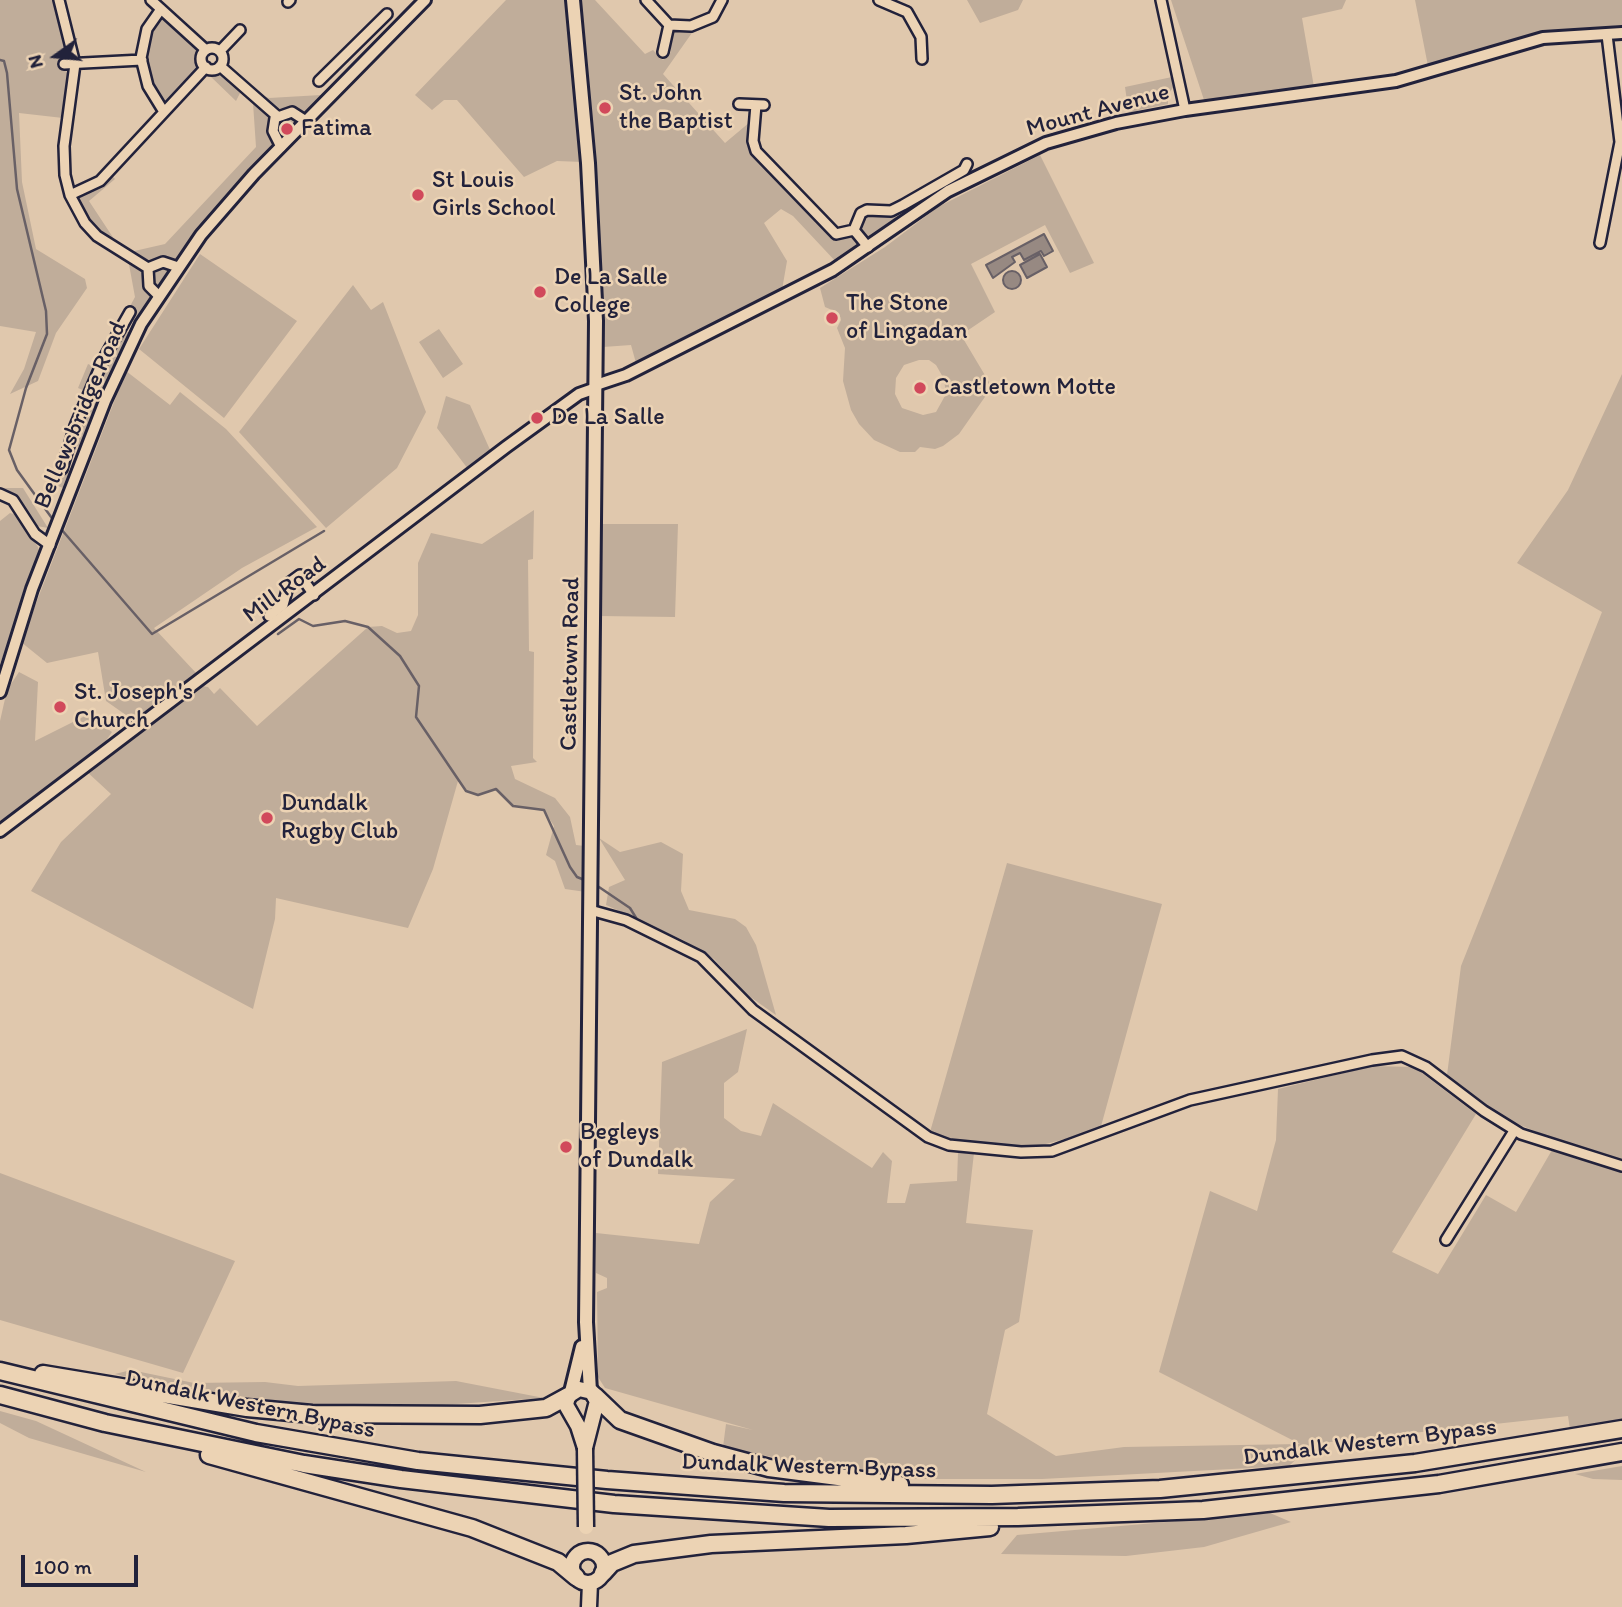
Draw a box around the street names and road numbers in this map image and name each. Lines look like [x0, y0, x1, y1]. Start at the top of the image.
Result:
street label: Mount Avenue [1023, 78, 1173, 144]
street label: Bellewsbridge Road [28, 317, 134, 513]
street label: Mill Road [238, 550, 332, 630]
street label: Castletown Road [555, 577, 587, 751]
street label: Dundalk Western Bypass [122, 1364, 378, 1446]
street label: Dundalk Western Bypass [1242, 1413, 1498, 1473]
street label: Dundalk Western Bypass [681, 1448, 937, 1486]

